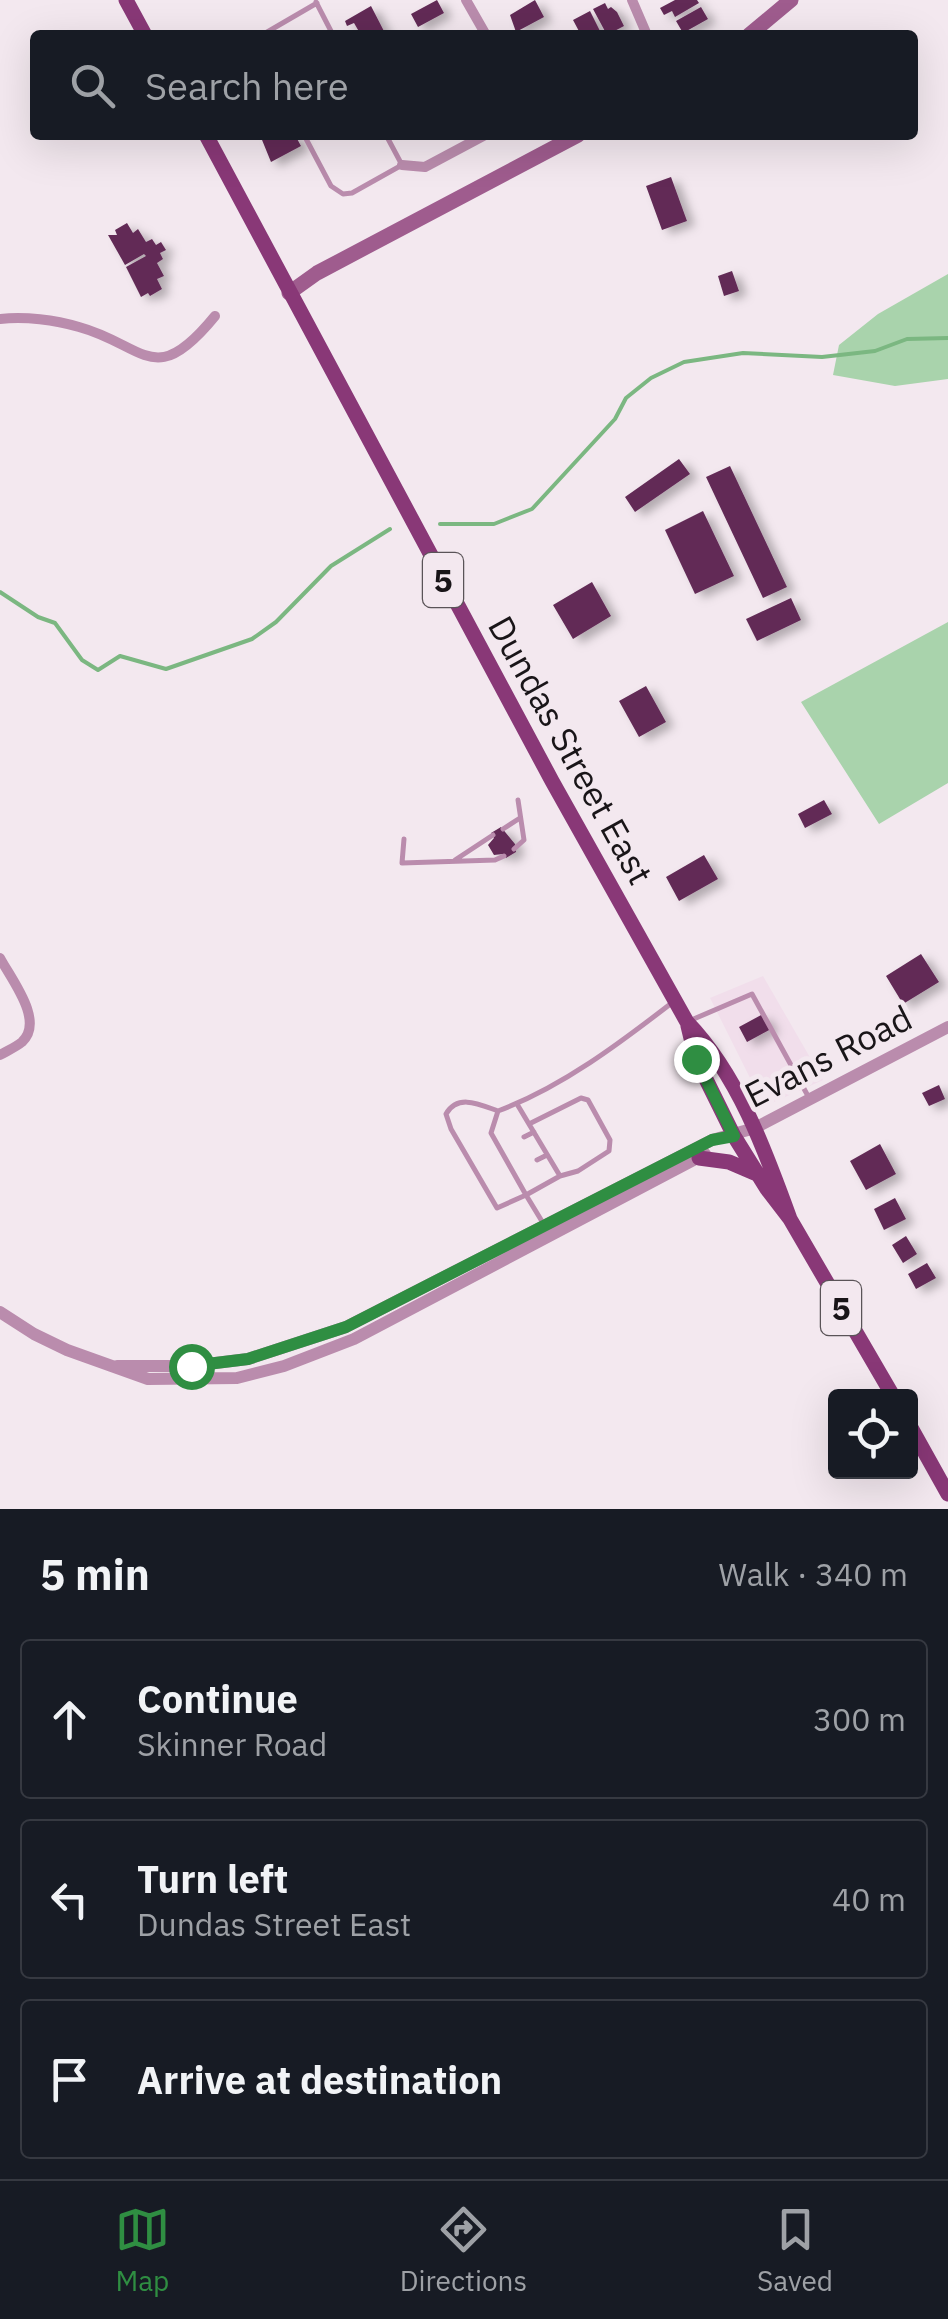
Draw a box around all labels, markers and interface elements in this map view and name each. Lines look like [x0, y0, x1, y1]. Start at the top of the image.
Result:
search box [30, 30, 918, 140]
icon: search [65, 58, 120, 113]
text: Search here [145, 61, 349, 110]
road number: 5 [423, 553, 463, 607]
street label: Dundas Street East [478, 608, 664, 892]
street label: Evans Road [737, 994, 919, 1118]
route end [674, 1037, 720, 1083]
road number: 5 [821, 1281, 861, 1335]
route start [169, 1344, 215, 1390]
map controls [828, 1389, 918, 1479]
button: locate [828, 1389, 918, 1479]
text: 5 min [40, 1547, 150, 1602]
text: Walk · 340 m [719, 1553, 908, 1595]
text: Continue [137, 1674, 298, 1723]
icon: ahead [42, 1692, 97, 1747]
text: 300 m [813, 1698, 906, 1740]
text: Skinner Road [137, 1723, 327, 1765]
text: Turn left [137, 1854, 288, 1903]
icon: left [42, 1872, 97, 1927]
text: 40 m [832, 1878, 906, 1920]
text: Dundas Street East [137, 1903, 411, 1945]
icon: arrive [42, 2052, 97, 2107]
text: Arrive at destination [137, 2055, 502, 2104]
tab: Map [115, 2202, 170, 2299]
tab: Directions [400, 2202, 527, 2299]
tab: Saved [757, 2202, 833, 2299]

